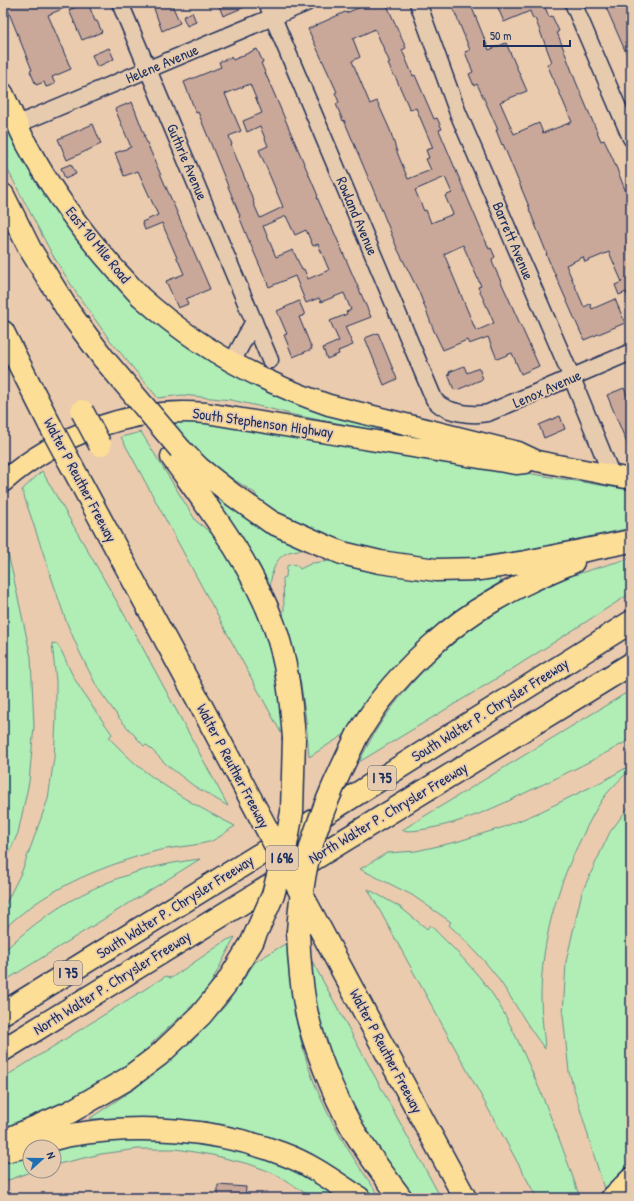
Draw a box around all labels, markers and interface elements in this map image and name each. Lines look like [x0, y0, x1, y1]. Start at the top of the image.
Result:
scale bar [484, 22, 570, 48]
text: 50 m [490, 27, 511, 44]
street label: Helene Avenue [122, 39, 201, 88]
street label: Guthrie Avenue [162, 120, 213, 203]
street label: Rowland Avenue [331, 173, 384, 258]
street label: Barrett Avenue [488, 199, 539, 283]
street label: East 10 Mile Road [61, 202, 136, 287]
street label: Lenox Avenue [509, 364, 584, 413]
street label: South Stephenson Highway [191, 402, 335, 443]
street label: Walter P Reuther Freeway [39, 414, 122, 546]
street label: South Walter P. Chrysler Freeway [407, 653, 572, 767]
street label: Walter P Reuther Freeway [192, 700, 275, 832]
street label: North Walter P. Chrysler Freeway [304, 757, 471, 868]
road number: I 75 [368, 766, 396, 790]
road number: I 696 [266, 846, 298, 870]
street label: South Walter P. Chrysler Freeway [92, 850, 257, 964]
street label: North Walter P. Chrysler Freeway [29, 925, 195, 1040]
road number: I 75 [54, 961, 82, 985]
street label: Walter P Reuther Freeway [345, 985, 428, 1117]
north arrow [22, 1139, 62, 1179]
text: N [44, 1150, 59, 1161]

